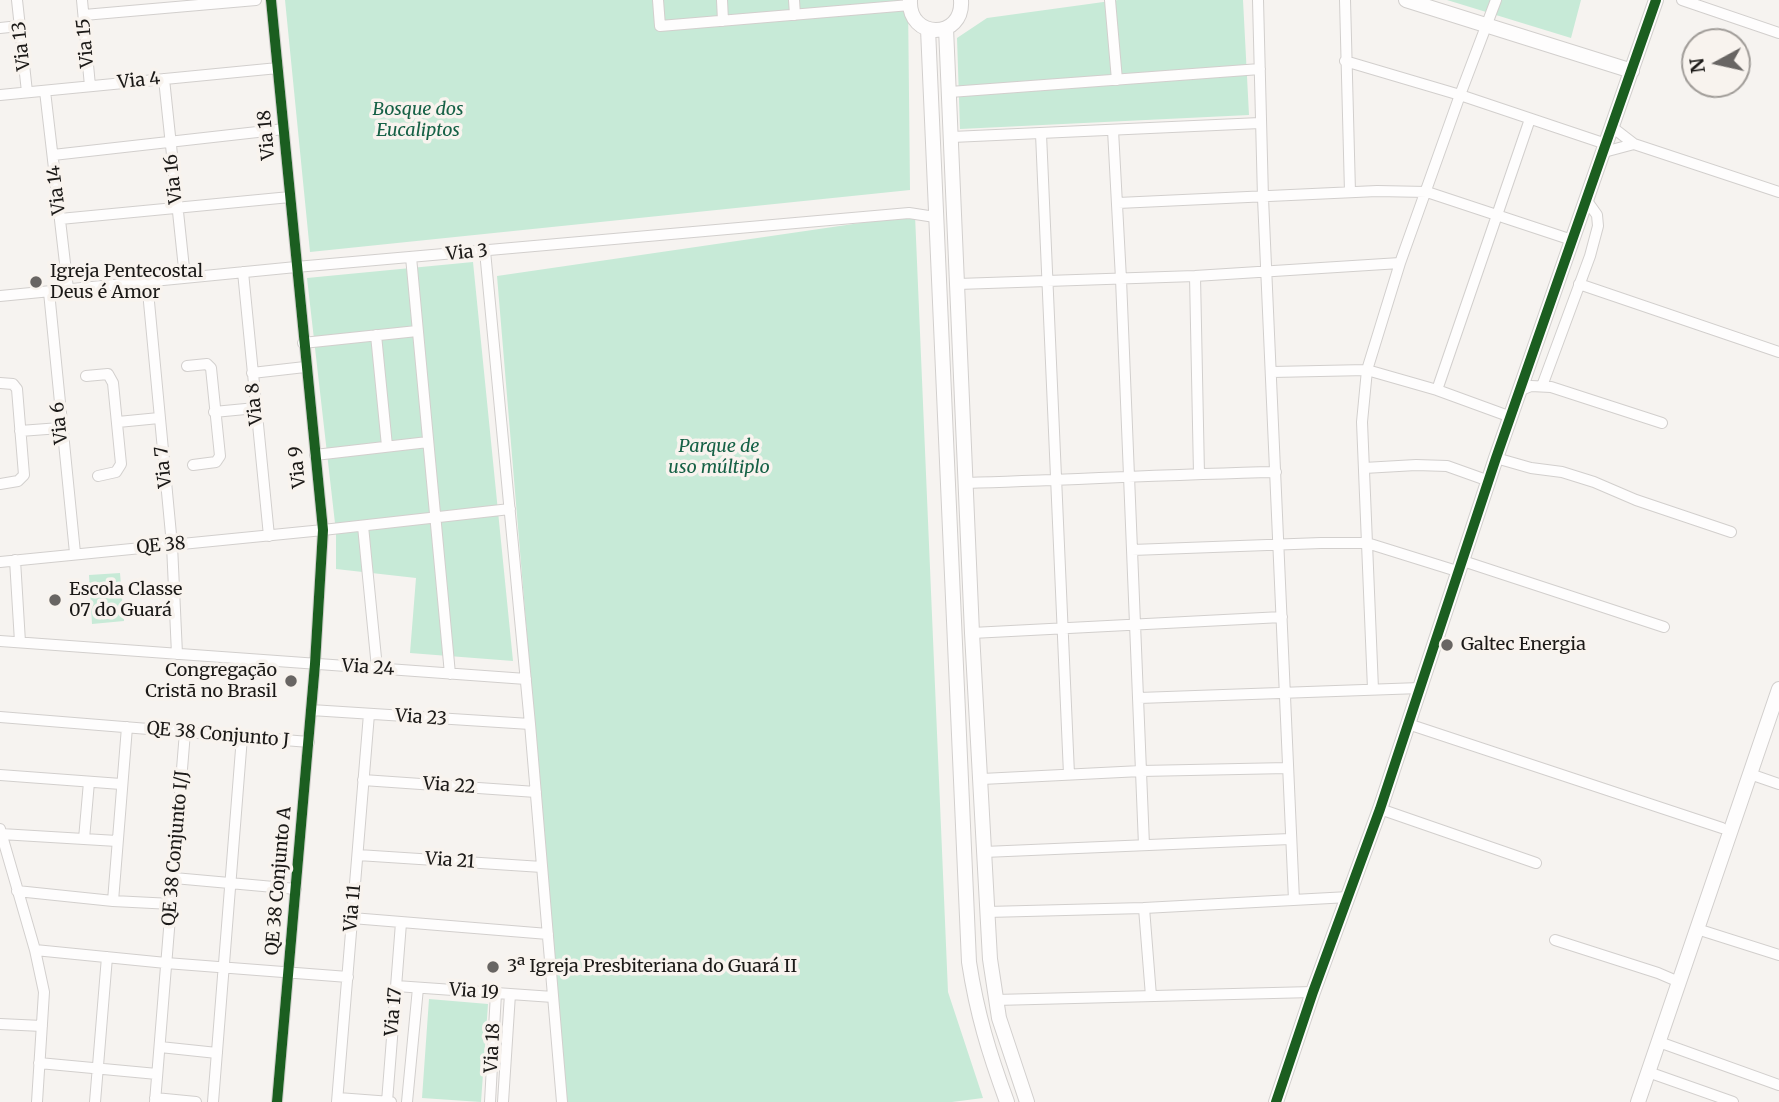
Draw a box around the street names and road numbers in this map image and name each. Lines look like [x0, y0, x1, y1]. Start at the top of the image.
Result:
street label: Via 15 [73, 17, 99, 69]
street label: Via 13 [9, 20, 35, 72]
street label: Via 4 [117, 68, 161, 94]
street label: Via 18 [254, 109, 280, 161]
street label: Via 16 [161, 153, 187, 205]
street label: Via 14 [43, 164, 71, 216]
street label: Via 3 [445, 240, 489, 266]
street label: Via 8 [242, 382, 268, 426]
street label: Via 6 [47, 401, 73, 445]
street label: Via 7 [151, 445, 177, 489]
street label: Via 9 [285, 445, 311, 489]
street label: QE 38 [136, 533, 186, 559]
street label: Via 24 [341, 655, 395, 681]
street label: Via 23 [394, 705, 448, 731]
street label: QE 38 Conjunto J [146, 718, 290, 752]
street label: QE 38 Conjunto I/J [158, 769, 194, 927]
street label: Via 22 [422, 773, 476, 799]
street label: QE 38 Conjunto A [262, 806, 296, 956]
street label: Via 21 [424, 848, 476, 874]
street label: Via 11 [340, 883, 366, 933]
street label: Via 19 [448, 979, 500, 1005]
street label: Via 17 [381, 987, 407, 1037]
street label: Via 18 [481, 1023, 505, 1073]

